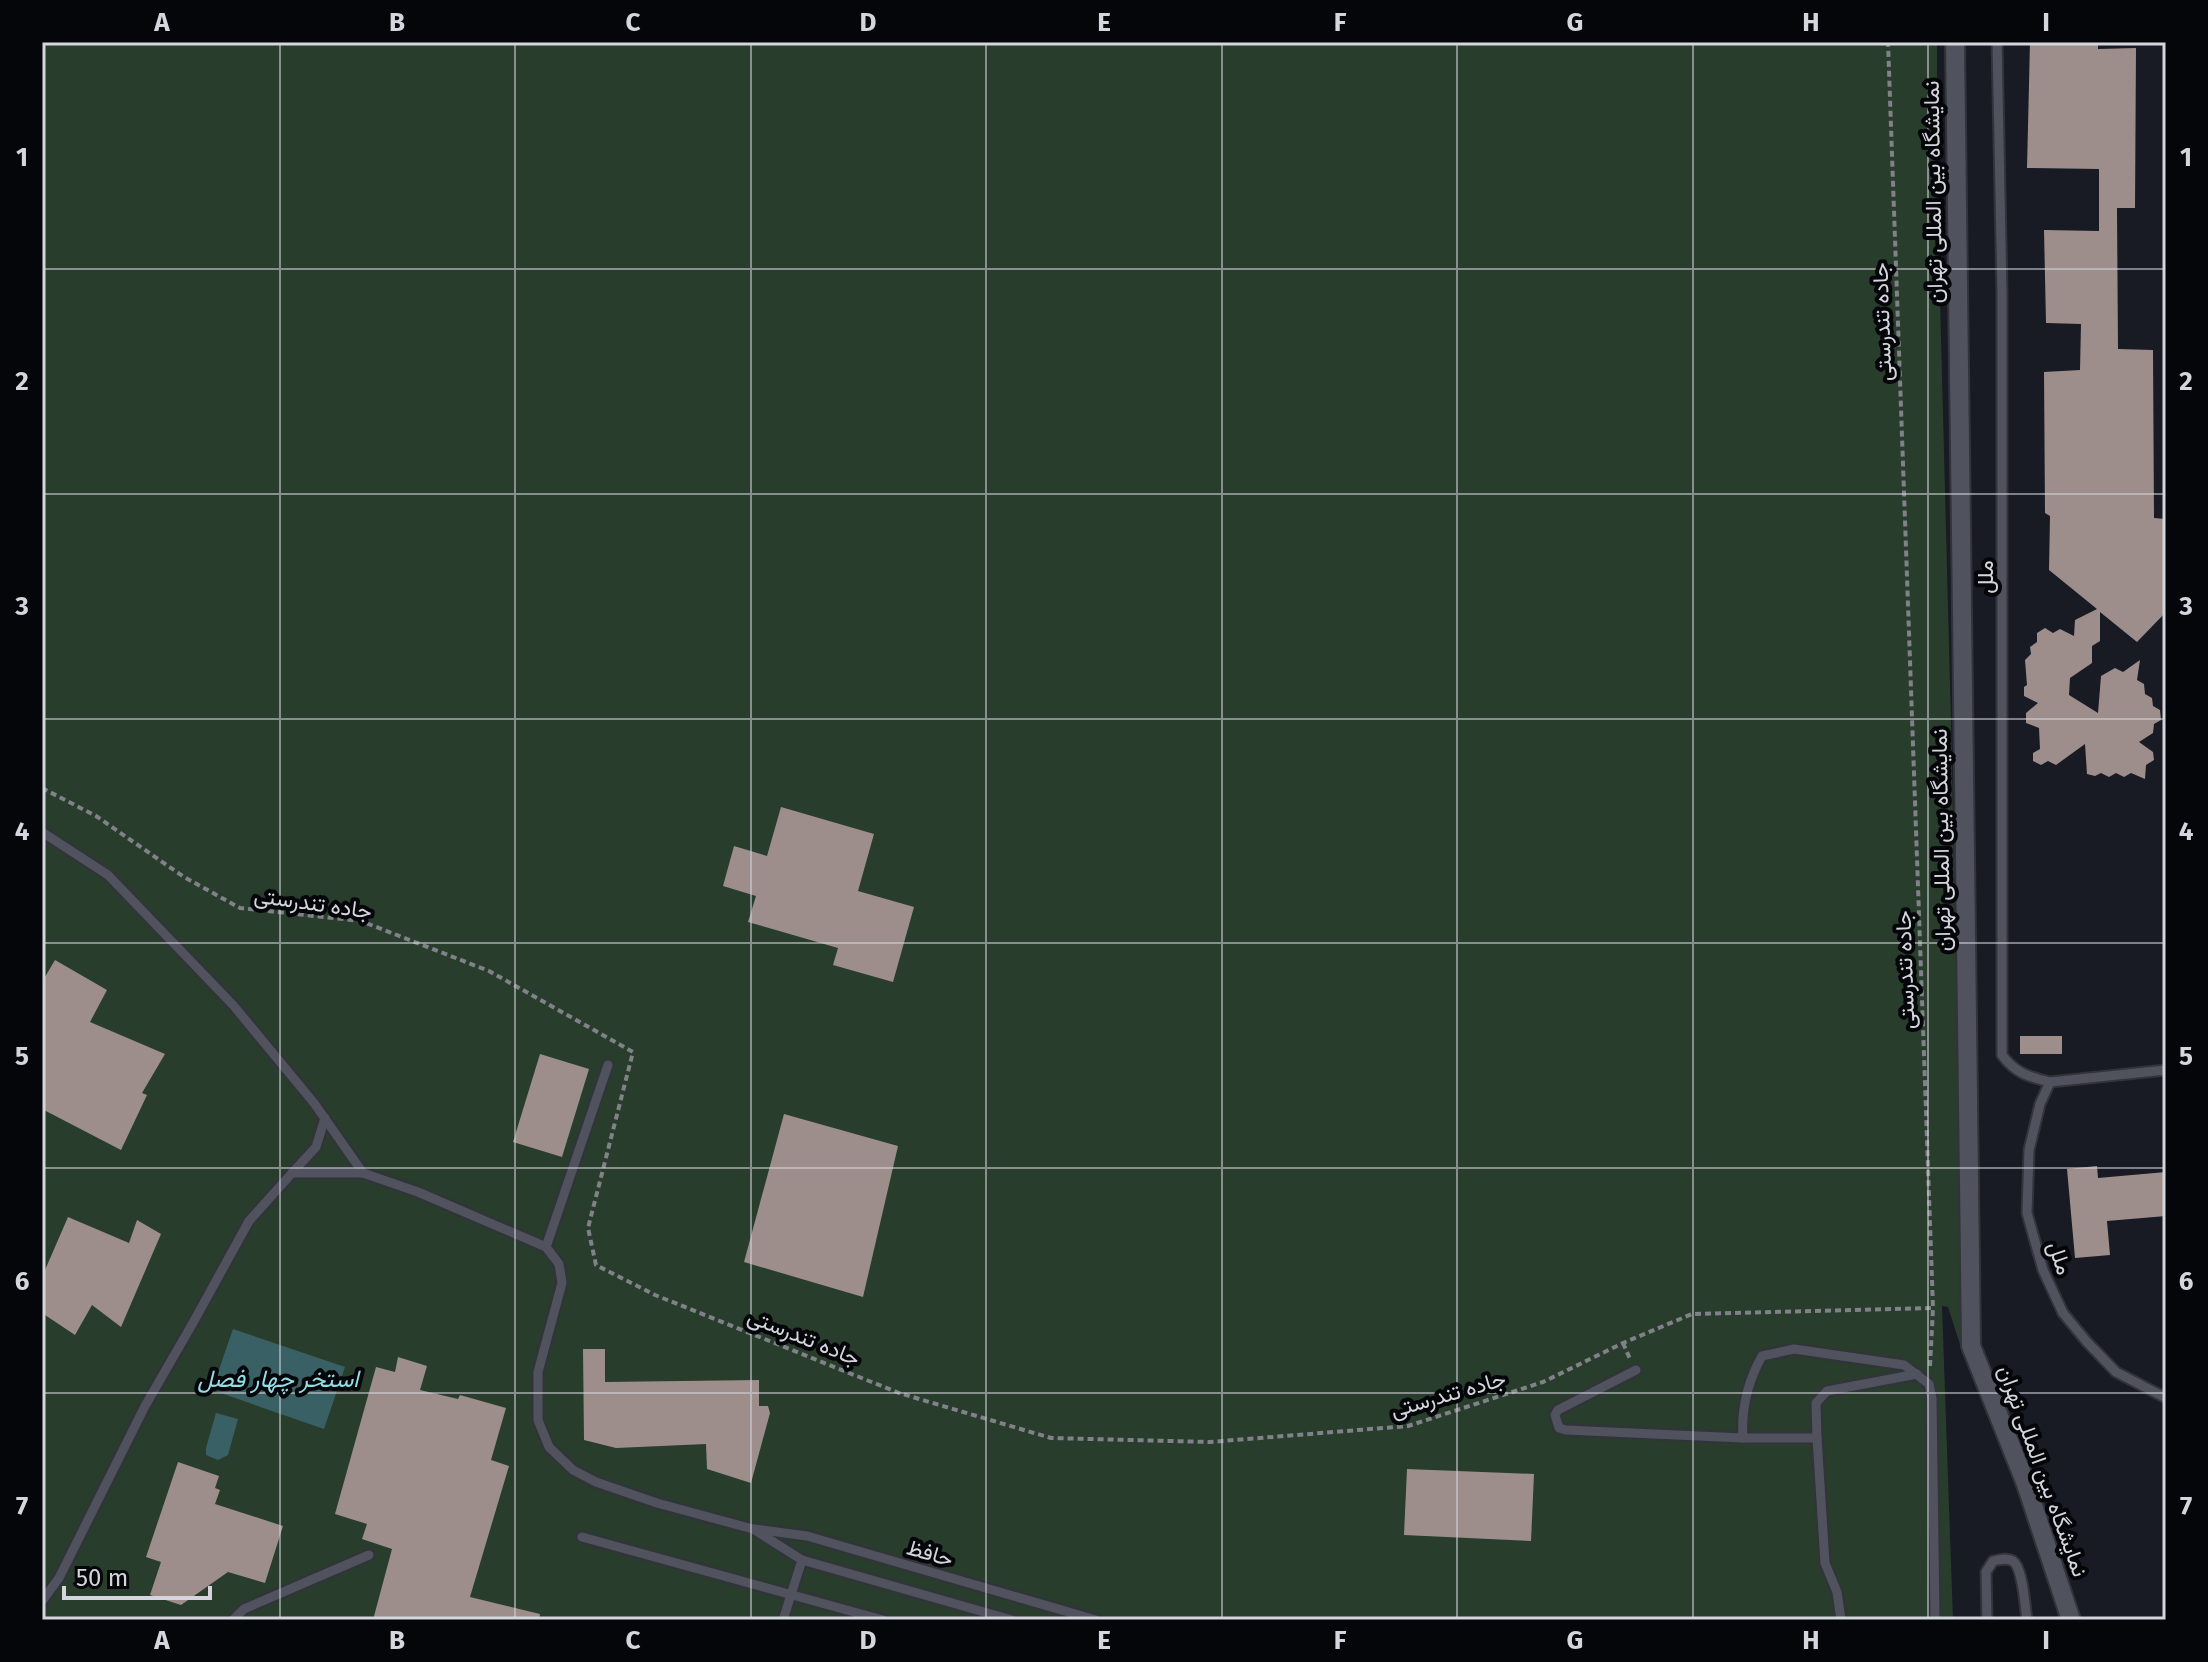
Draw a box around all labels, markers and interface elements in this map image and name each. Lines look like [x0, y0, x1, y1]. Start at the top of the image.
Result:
text: A [153, 7, 170, 38]
text: B [389, 7, 405, 38]
text: C [626, 7, 641, 38]
text: D [860, 7, 877, 38]
text: E [1097, 7, 1111, 38]
text: F [1334, 7, 1347, 38]
text: G [1567, 7, 1583, 38]
text: H [1802, 7, 1820, 38]
text: I [2042, 7, 2050, 38]
street label: نمایشگاه بین المللی تهران [1918, 80, 1948, 304]
text: 1 [16, 142, 28, 173]
text: 1 [2180, 142, 2192, 173]
street label: جاده تندرستی [1866, 262, 1898, 382]
text: 2 [15, 366, 29, 397]
text: 2 [2179, 366, 2193, 397]
street label: ملل [1972, 560, 1999, 594]
text: 3 [14, 591, 29, 622]
text: 3 [2178, 591, 2193, 622]
street label: نمایشگاه بین المللی تهران [1926, 728, 1956, 952]
text: 4 [15, 816, 30, 847]
text: 4 [2179, 816, 2194, 847]
street label: جاده تندرستی [252, 881, 374, 925]
street label: جاده تندرستی [1889, 910, 1921, 1030]
text: 5 [15, 1041, 29, 1072]
text: 5 [2179, 1041, 2193, 1072]
street label: ملل [2042, 1238, 2078, 1278]
text: 6 [15, 1266, 30, 1297]
text: 6 [2179, 1266, 2194, 1297]
street label: جاده تندرستی [744, 1302, 864, 1372]
street label: نمایشگاه بین المللی تهران [1992, 1362, 2094, 1580]
water label: استخر چهار فصل [197, 1365, 361, 1395]
street label: جاده تندرستی [1387, 1365, 1509, 1423]
text: 7 [16, 1491, 28, 1522]
text: 7 [2180, 1491, 2192, 1522]
street label: حافظ [904, 1533, 956, 1573]
scale bar [64, 1550, 210, 1600]
text: 50 m [76, 1564, 128, 1592]
text: A [153, 1625, 170, 1656]
text: B [389, 1625, 405, 1656]
text: C [626, 1625, 641, 1656]
text: D [860, 1625, 877, 1656]
text: E [1097, 1625, 1111, 1656]
text: F [1334, 1625, 1347, 1656]
text: G [1567, 1625, 1583, 1656]
text: H [1802, 1625, 1820, 1656]
text: I [2042, 1625, 2050, 1656]

